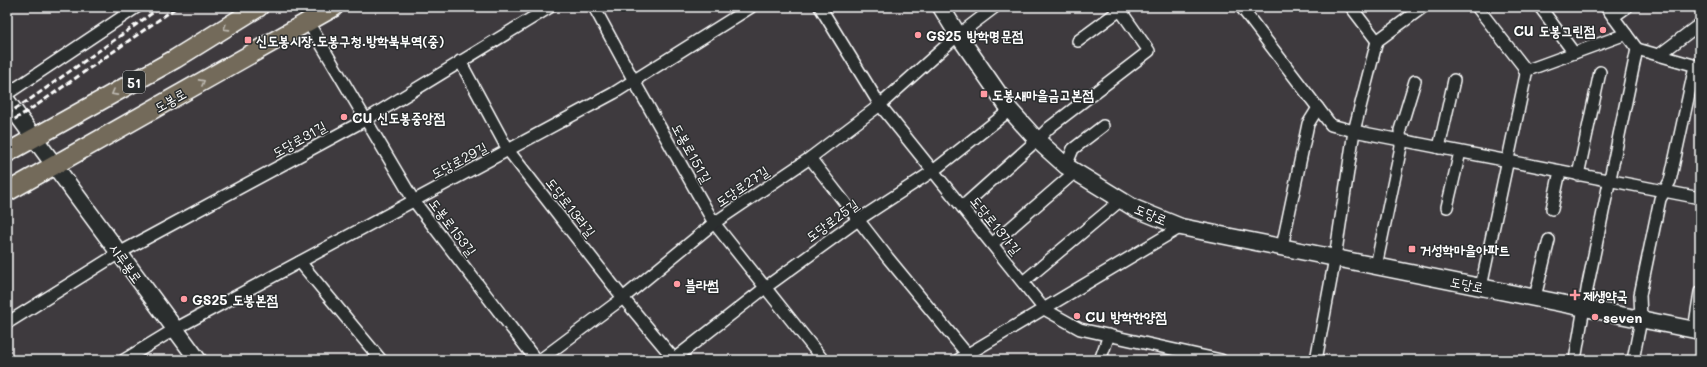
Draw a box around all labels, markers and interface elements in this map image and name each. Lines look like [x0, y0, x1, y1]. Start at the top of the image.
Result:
place label: CU 도봉그린점 [1513, 21, 1596, 40]
one-way arrow [223, 23, 230, 31]
marker: CU 도봉그린점 [1598, 25, 1608, 35]
place label: GS25 방학명문점 [926, 26, 1024, 45]
marker: GS25 방학명문점 [913, 30, 923, 40]
place label: 신도봉시장.도봉구청.방학북부역(중) [256, 31, 444, 50]
marker: 신도봉시장.도봉구청.방학북부역(중) [243, 35, 253, 45]
road number: 51 [123, 71, 145, 93]
one-way arrow [198, 79, 205, 86]
street label: 도봉로 [151, 83, 189, 117]
place label: 도봉새마을금고본점 [992, 85, 1094, 104]
one-way arrow [111, 89, 118, 96]
marker: 도봉새마을금고본점 [979, 89, 989, 99]
place label: CU 신도봉중앙점 [352, 108, 446, 127]
marker: CU 신도봉중앙점 [339, 112, 349, 122]
street label: 도당로31길 [268, 116, 330, 162]
street label: 도봉로151길 [668, 120, 717, 187]
street label: 도당로29길 [428, 137, 491, 183]
street label: 도당로27길 [712, 161, 773, 211]
street label: 도당로13라길 [542, 173, 601, 241]
street label: 도당로13가길 [966, 192, 1026, 259]
street label: 도봉로153길 [425, 194, 481, 260]
street label: 도당로25길 [802, 194, 863, 246]
street label: 도당로 [1132, 199, 1170, 229]
street label: 시루봉로 [105, 239, 147, 287]
place label: 거성학마을아파트 [1420, 240, 1510, 259]
marker: 거성학마을아파트 [1407, 244, 1417, 254]
street label: 도당로 [1449, 271, 1485, 297]
place label: 블라썸 [685, 275, 719, 294]
marker: 블라썸 [672, 279, 682, 289]
place label: 제생약국 [1583, 286, 1628, 305]
place label: GS25 도봉본점 [192, 290, 278, 309]
marker: 제생약국 [1570, 290, 1580, 300]
marker: GS25 도봉본점 [179, 294, 189, 304]
place label: CU 방학한양점 [1085, 307, 1167, 326]
place label: seven [1603, 308, 1642, 327]
marker: CU 방학한양점 [1072, 311, 1082, 321]
marker: seven [1590, 312, 1600, 322]

